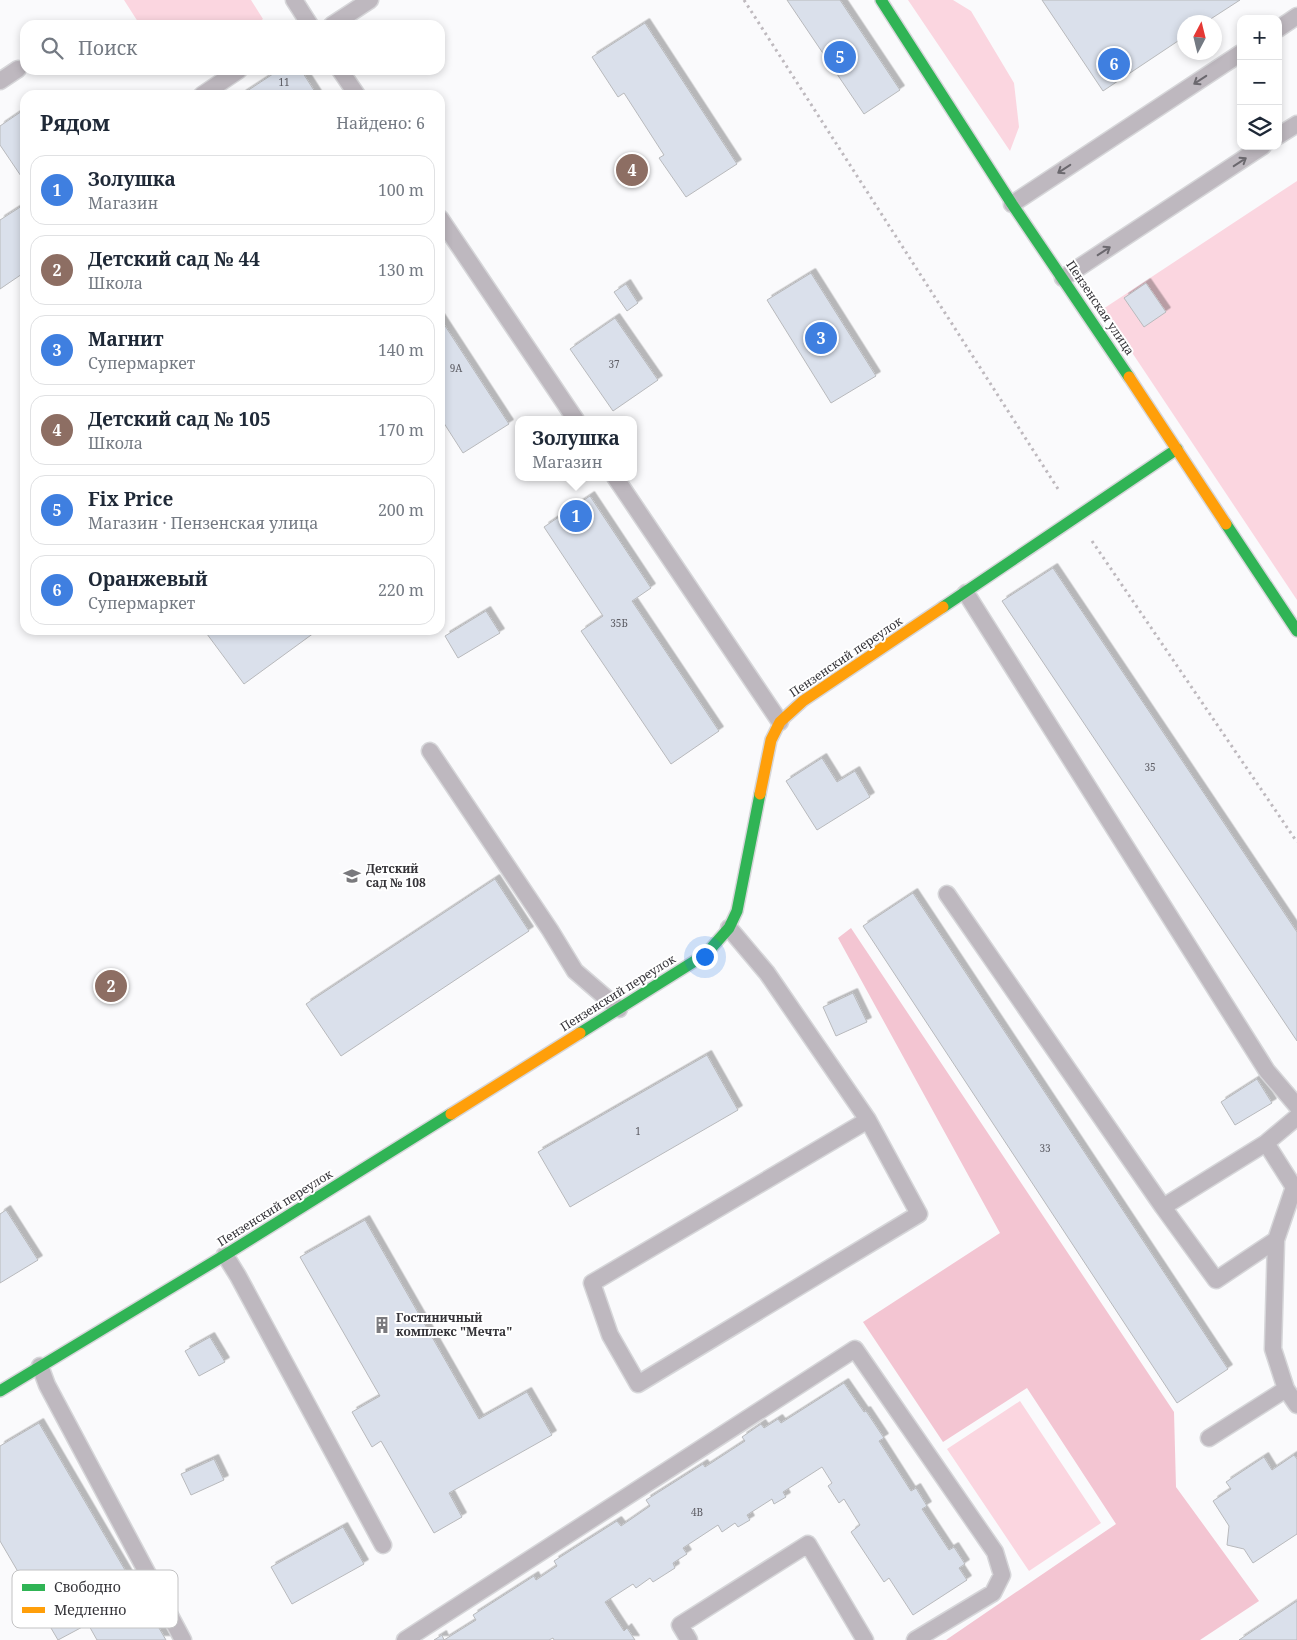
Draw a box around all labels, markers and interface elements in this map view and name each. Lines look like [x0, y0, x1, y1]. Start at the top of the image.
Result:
north arrow [1177, 15, 1222, 60]
map controls [1237, 15, 1282, 150]
button: + [1237, 15, 1282, 60]
search box [20, 20, 445, 75]
icon: search [38, 34, 66, 62]
text: Поиск [78, 35, 137, 61]
pin: 5 [824, 38, 856, 76]
pin: 6 [1098, 45, 1130, 83]
button: − [1237, 60, 1282, 105]
house number: 11 [278, 75, 290, 89]
one-way arrow [1193, 75, 1207, 85]
button: layers [1237, 105, 1282, 150]
text: Рядом [40, 109, 110, 137]
text: Найдено: 6 [336, 112, 425, 134]
pin: 4 [616, 151, 648, 189]
one-way arrow [1232, 157, 1246, 167]
one-way arrow [1058, 165, 1072, 175]
text: Золушка [88, 166, 176, 192]
text: 1 [52, 179, 62, 201]
text: 100 m [378, 179, 424, 201]
text: Магазин [88, 192, 158, 214]
text: Детский сад № 44 [88, 246, 260, 272]
one-way arrow [1097, 246, 1111, 257]
street label: Пензенская улица [1062, 257, 1139, 359]
text: 2 [52, 259, 62, 281]
text: 130 m [378, 259, 424, 281]
text: Школа [88, 272, 143, 294]
pin: 3 [805, 319, 837, 357]
text: Магнит [88, 326, 164, 352]
text: 3 [52, 339, 62, 361]
text: 140 m [378, 339, 424, 361]
text: Супермаркет [88, 352, 195, 374]
house number: 37 [608, 357, 620, 371]
house number: 9А [450, 361, 463, 375]
text: Детский сад № 105 [88, 406, 271, 432]
popup [515, 416, 637, 481]
text: 4 [52, 419, 62, 441]
text: 170 m [378, 419, 424, 441]
text: Золушка [532, 425, 620, 451]
text: Школа [88, 432, 143, 454]
text: Магазин [532, 451, 602, 473]
text: Fix Price [88, 486, 173, 512]
pin: 1 [560, 497, 592, 535]
text: 5 [52, 499, 62, 521]
text: 200 m [378, 499, 424, 521]
text: Магазин · Пензенская улица [88, 512, 318, 534]
text: Оранжевый [88, 566, 208, 592]
text: 6 [52, 579, 62, 601]
text: 220 m [378, 579, 424, 601]
text: Супермаркет [88, 592, 195, 614]
street label: Пензенский переулок [786, 612, 906, 701]
house number: 35Б [610, 616, 628, 630]
house number: 35 [1144, 760, 1156, 774]
place label: Детский сад № 108 [366, 860, 426, 891]
school or university icon: Детский сад № 108 [342, 866, 362, 886]
your location [692, 944, 718, 970]
street label: Пензенский переулок [557, 950, 679, 1035]
pin: 2 [95, 967, 127, 1005]
house number: 1 [635, 1124, 641, 1138]
house number: 33 [1039, 1141, 1051, 1155]
street label: Пензенский переулок [214, 1165, 336, 1250]
place label: Гостиничный комплекс "Мечта" [396, 1309, 512, 1340]
building icon: Гостиничный комплекс "Мечта" [372, 1315, 392, 1335]
house number: 4В [691, 1505, 703, 1519]
legend [12, 1570, 178, 1628]
text: Свободно [54, 1577, 121, 1596]
text: Медленно [54, 1600, 126, 1619]

